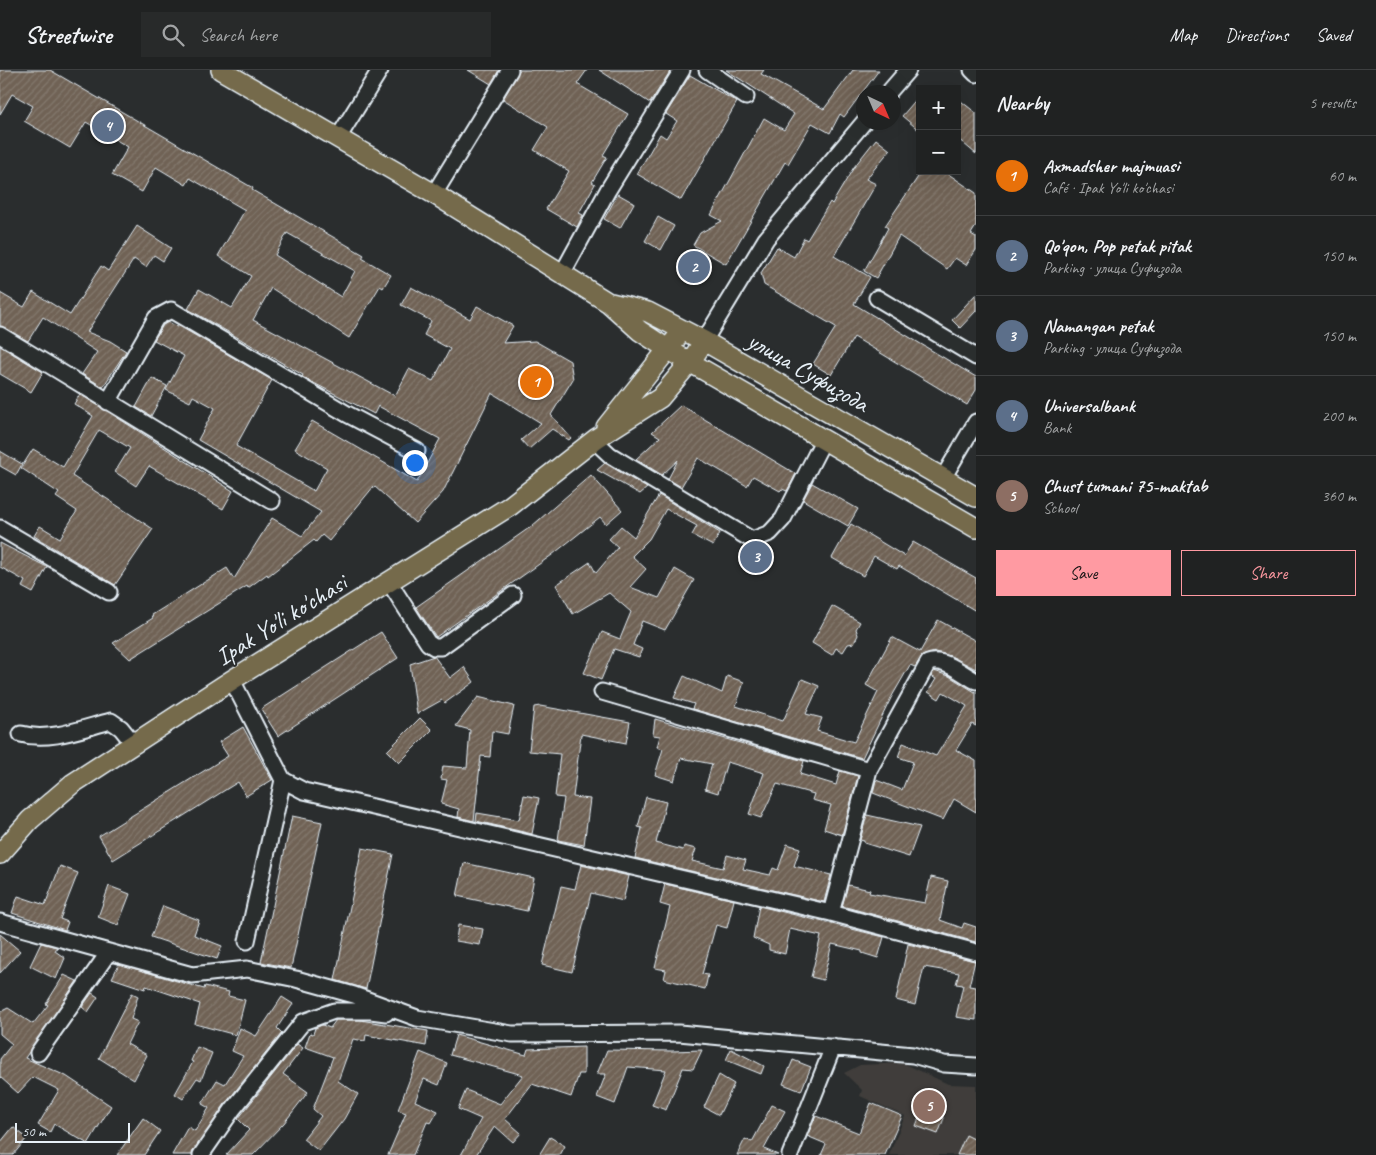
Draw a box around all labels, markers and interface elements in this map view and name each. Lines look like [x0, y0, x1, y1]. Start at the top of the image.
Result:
search box [141, 12, 491, 57]
text: Streetwise [25, 20, 111, 50]
icon: search [159, 21, 187, 49]
text: Search here [199, 23, 277, 47]
text: Map [1170, 24, 1197, 46]
text: Directions [1225, 24, 1288, 46]
text: Saved [1316, 24, 1351, 46]
north arrow [856, 85, 901, 130]
map controls [916, 85, 961, 175]
button: + [916, 85, 961, 130]
text: Nearby [996, 90, 1049, 116]
text: 5 results [1309, 93, 1356, 113]
pin: 4 [92, 107, 124, 145]
button: − [916, 130, 961, 175]
text: Axmadsher majmuasi [1043, 154, 1179, 178]
text: 1 [1008, 166, 1016, 186]
text: 60 m [1329, 166, 1356, 186]
text: Café · Ipak Yo'li ko'chasi [1043, 178, 1173, 198]
text: Qo'qon, Pop petak pitak [1043, 234, 1191, 258]
text: 2 [1008, 246, 1016, 266]
text: 150 m [1322, 246, 1356, 266]
pin: 2 [678, 248, 710, 286]
text: Parking · улица Суфизода [1043, 258, 1181, 278]
text: Namangan petak [1043, 314, 1153, 338]
street label: улица Суфизода [739, 323, 876, 421]
text: 3 [1008, 326, 1016, 346]
text: 150 m [1322, 326, 1356, 346]
text: Parking · улица Суфизода [1043, 338, 1181, 358]
pin: 1 [520, 363, 552, 401]
text: Universalbank [1043, 394, 1135, 418]
text: 4 [1008, 406, 1016, 426]
text: 200 m [1322, 406, 1356, 426]
text: Bank [1043, 418, 1071, 438]
your location [402, 450, 428, 476]
text: Chust tumani 75-maktab [1043, 474, 1207, 498]
text: 5 [1009, 486, 1015, 506]
text: 360 m [1322, 486, 1356, 506]
text: School [1043, 498, 1077, 518]
pin: 3 [740, 538, 772, 576]
button: Save [996, 550, 1171, 596]
button: Share [1181, 550, 1356, 596]
street label: Ipak Yo'li ko'chasi [209, 565, 355, 673]
pin: 5 [913, 1087, 945, 1125]
scale bar [15, 1120, 130, 1143]
text: 50 m [22, 1123, 46, 1140]

